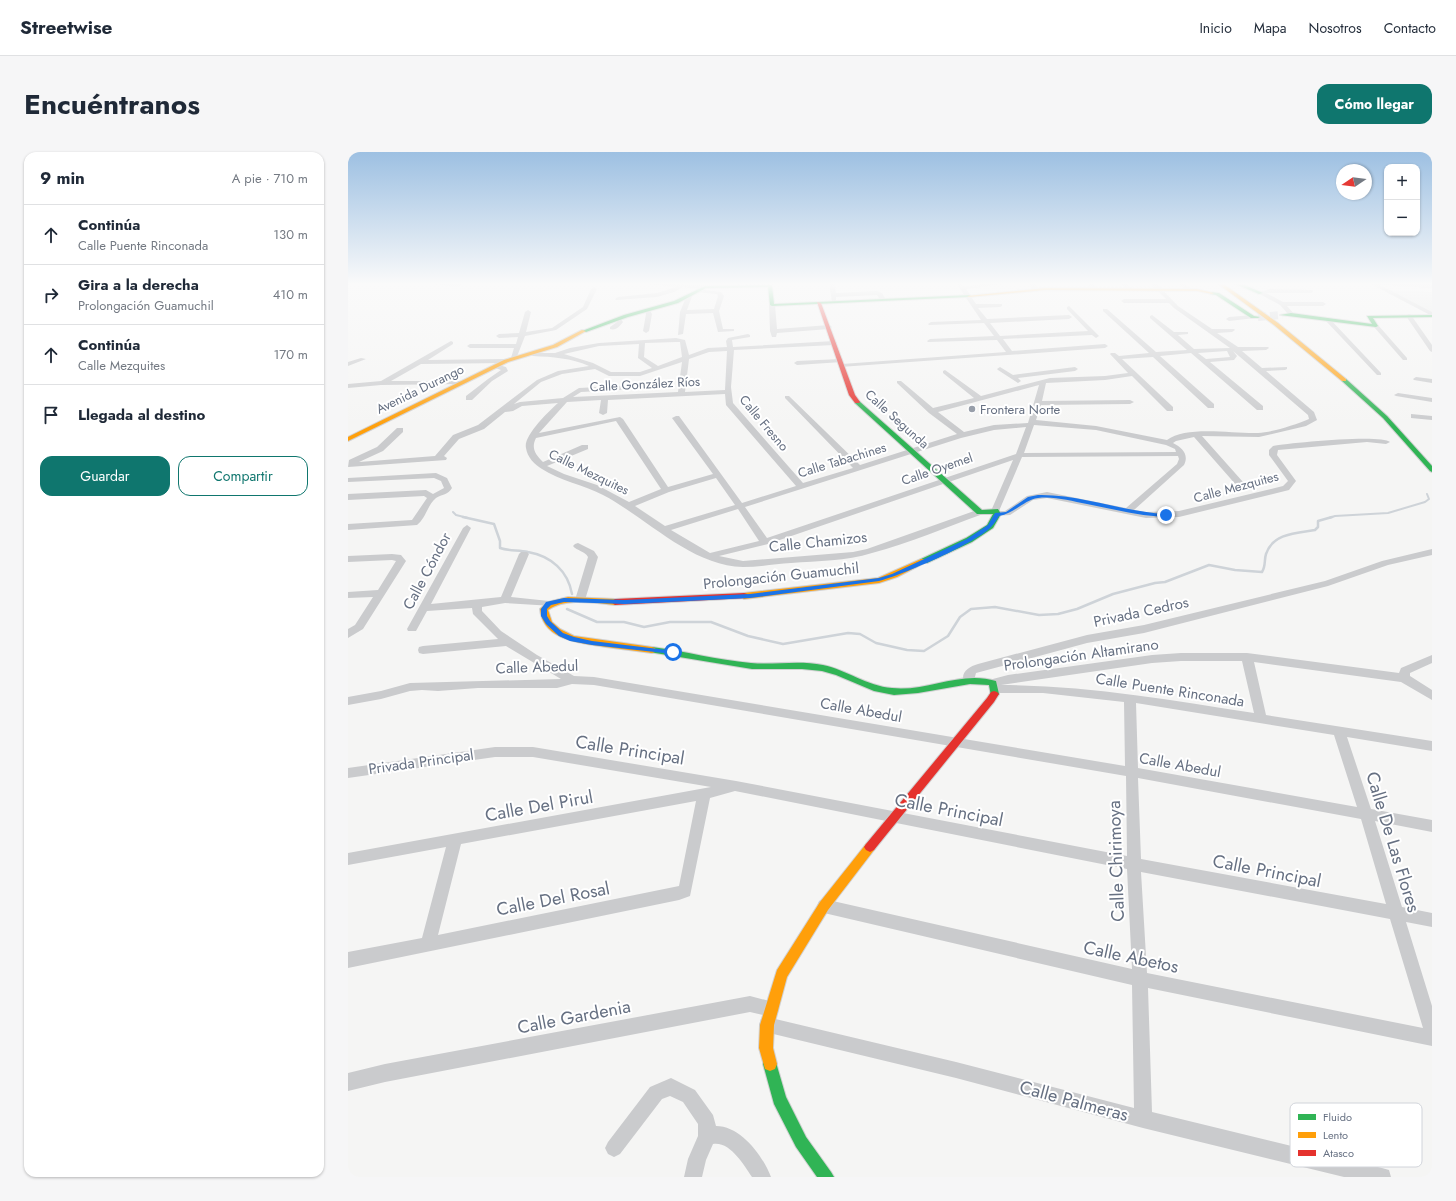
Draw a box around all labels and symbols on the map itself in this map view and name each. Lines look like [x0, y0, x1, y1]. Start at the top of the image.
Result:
north arrow [1336, 164, 1372, 200]
street label: Avenida Durango [373, 359, 467, 419]
street label: Calle González Ríos [589, 372, 701, 396]
street label: Calle Segunda [861, 385, 933, 453]
street label: Calle Fresno [735, 391, 793, 455]
place label: Frontera Norte [980, 400, 1061, 419]
marker: Frontera Norte [967, 404, 977, 414]
street label: Calle Tabachines [795, 438, 889, 482]
street label: Calle Mezquites [546, 444, 632, 500]
street label: Calle Oyemel [899, 448, 975, 490]
street label: Calle Mezquites [1191, 467, 1281, 507]
route end [1157, 506, 1175, 524]
street label: Calle Chamizos [768, 526, 868, 558]
street label: Calle Cóndor [397, 528, 457, 614]
street label: Prolongación Guamuchil [702, 557, 860, 595]
street label: Privada Cedros [1091, 591, 1191, 633]
street label: Prolongación Altamirano [1002, 633, 1160, 677]
route start [664, 643, 682, 661]
street label: Calle Abedul [495, 655, 579, 679]
street label: Calle Puente Rinconada [1094, 667, 1246, 713]
street label: Calle Abedul [818, 692, 904, 728]
street label: Calle Principal [574, 729, 686, 771]
street label: Privada Principal [367, 744, 475, 780]
street label: Calle Abedul [1137, 747, 1223, 783]
street label: Calle De Las Flores [1359, 769, 1427, 915]
street label: Calle Del Pirul [483, 784, 595, 828]
street label: Calle Principal [892, 787, 1006, 833]
street label: Calle Chirimoya [1101, 800, 1131, 922]
street label: Calle Principal [1210, 848, 1324, 894]
street label: Calle Del Rosal [494, 875, 612, 923]
street label: Calle Abetos [1081, 934, 1181, 980]
street label: Calle Gardenia [515, 993, 633, 1041]
street label: Calle Palmeras [1017, 1074, 1131, 1128]
legend [1290, 1103, 1422, 1167]
text: Fluido [1323, 1109, 1352, 1125]
text: Lento [1323, 1127, 1348, 1143]
text: Atasco [1323, 1145, 1354, 1161]

